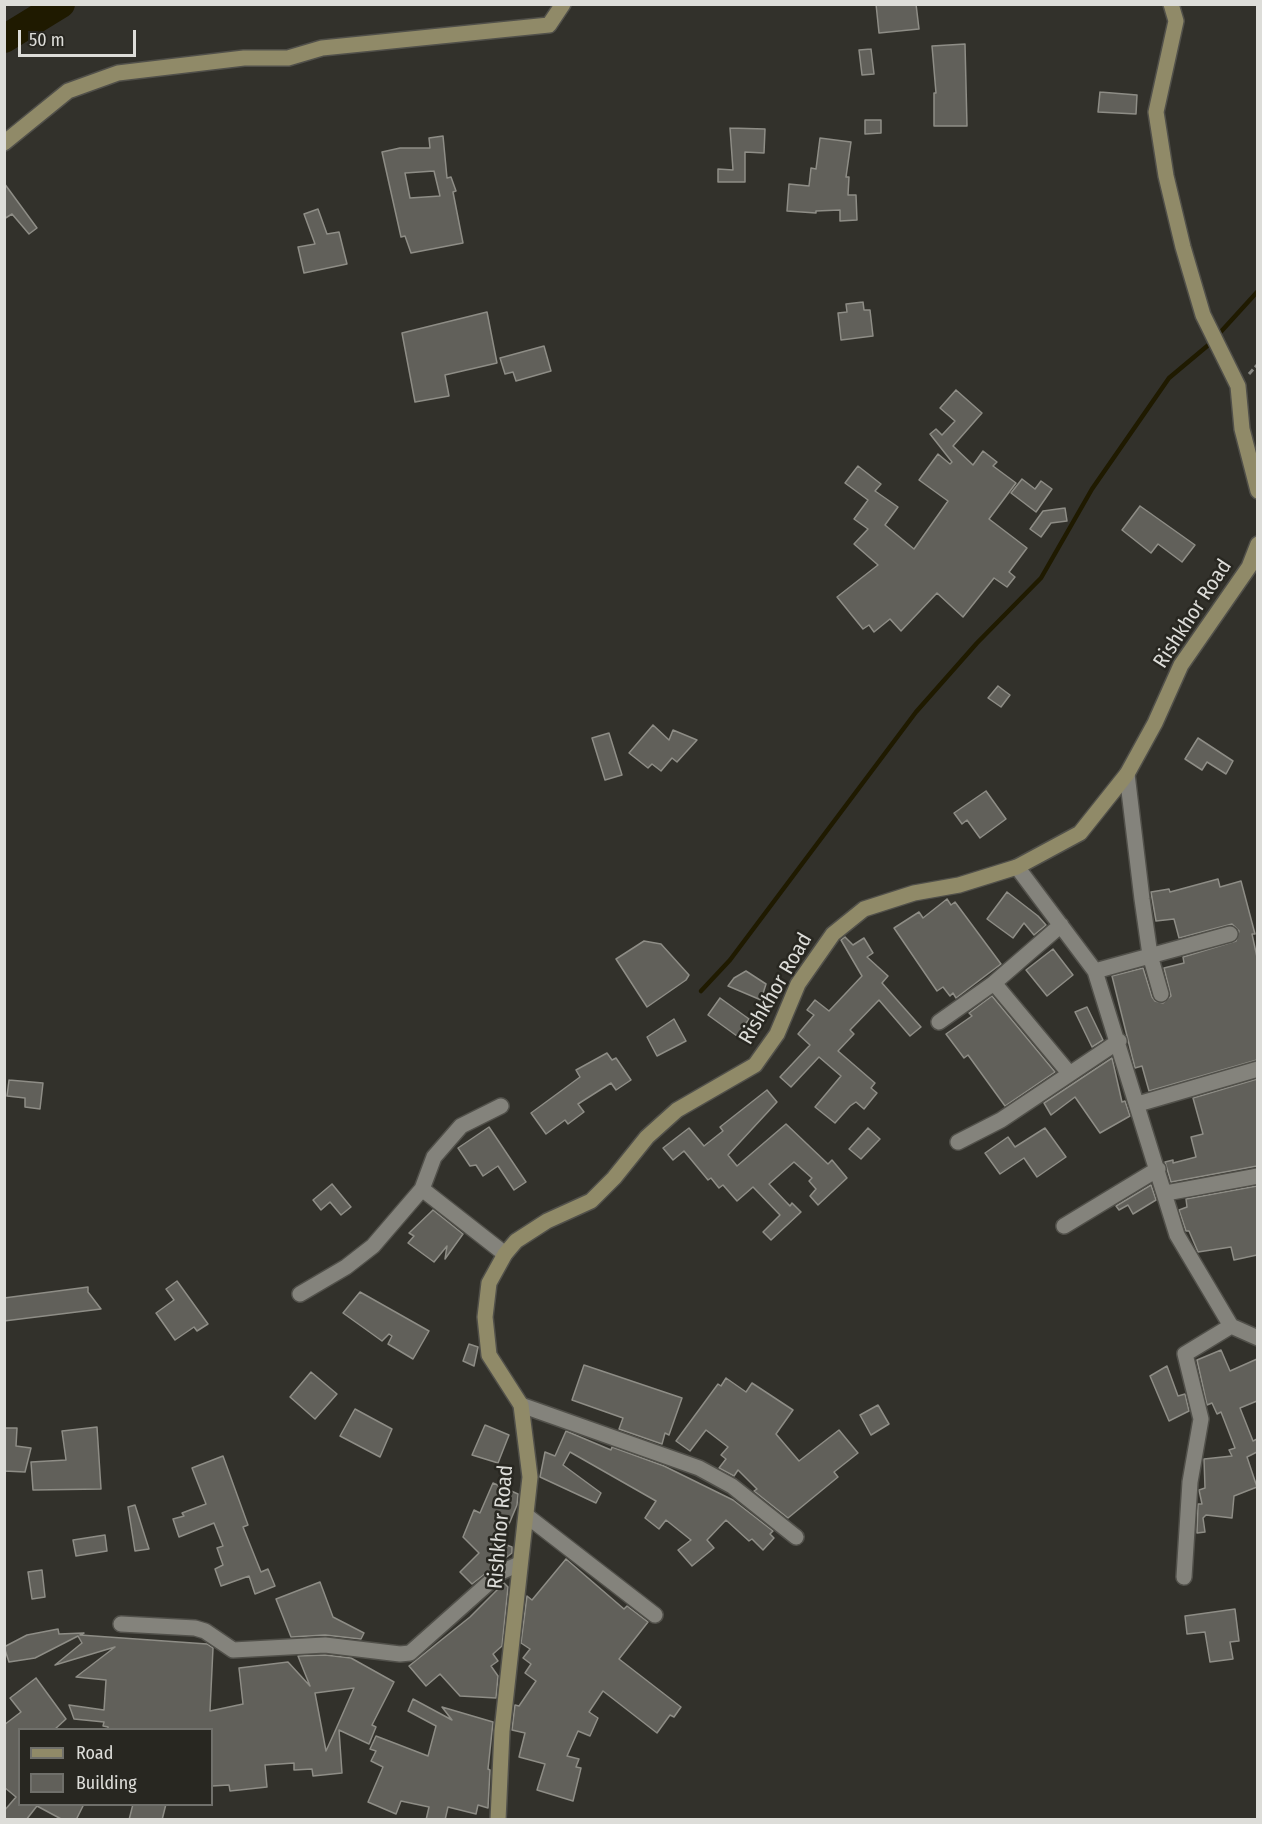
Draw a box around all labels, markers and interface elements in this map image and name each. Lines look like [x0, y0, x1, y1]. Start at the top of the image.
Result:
scale bar [21, 18, 140, 56]
text: 50 m [29, 29, 65, 51]
street label: Rishkhor Road [1149, 555, 1237, 673]
street label: Rishkhor Road [734, 929, 818, 1049]
street label: Rishkhor Road [483, 1464, 519, 1590]
legend [18, 1728, 213, 1806]
text: Road [76, 1742, 113, 1764]
text: Building [76, 1772, 137, 1794]

